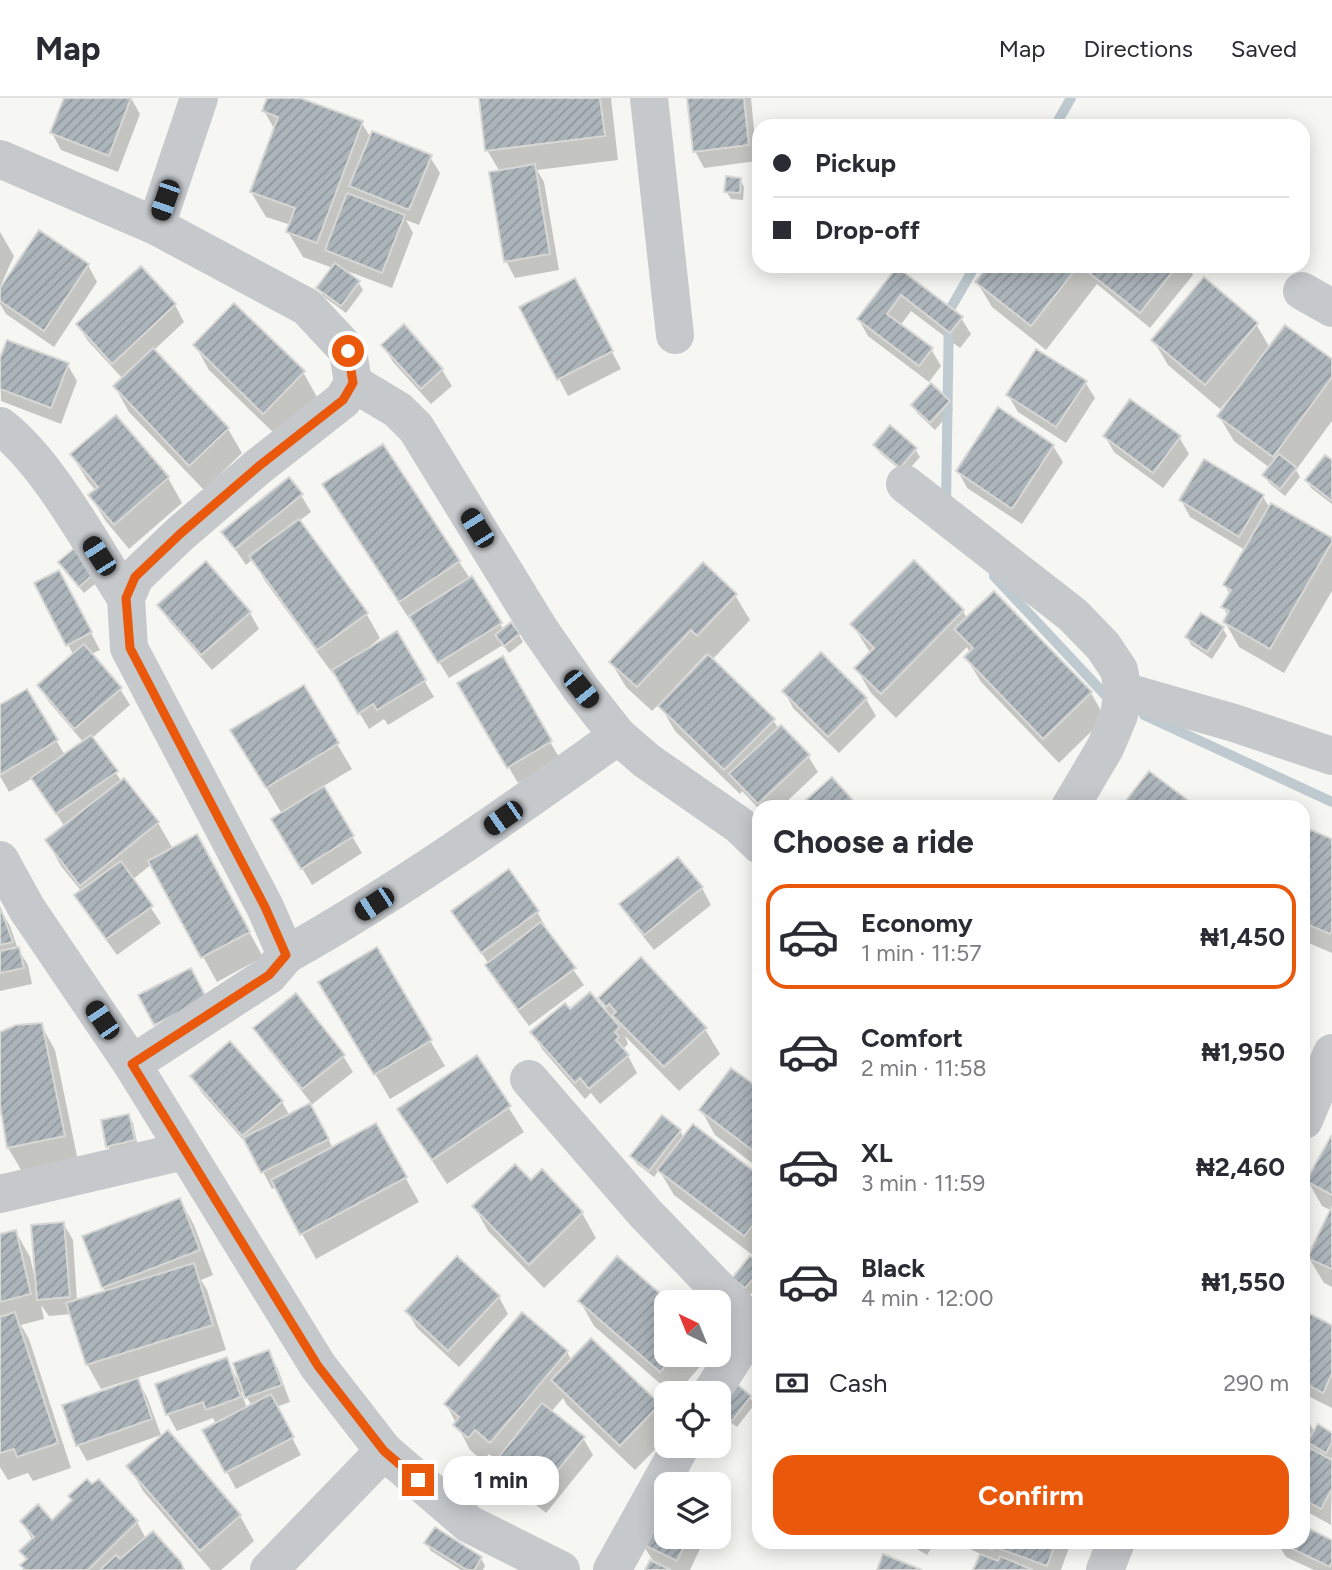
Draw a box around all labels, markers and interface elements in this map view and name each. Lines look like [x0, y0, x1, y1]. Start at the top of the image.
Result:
text: Map [35, 29, 101, 68]
text: Map [999, 34, 1045, 63]
text: Directions [1083, 34, 1193, 63]
text: Saved [1231, 34, 1297, 63]
text: Pickup [815, 147, 896, 179]
car [149, 177, 182, 223]
text: Drop-off [815, 214, 920, 246]
route start [332, 335, 364, 367]
car [457, 505, 498, 551]
car [79, 533, 120, 579]
car [560, 666, 603, 712]
car [480, 797, 527, 839]
text: Choose a ride [773, 823, 974, 861]
car [351, 884, 398, 924]
icon: car [777, 905, 840, 968]
text: Economy [861, 907, 973, 939]
text: ₦1,450 [1200, 921, 1285, 953]
text: 1 min · 11:57 [861, 939, 982, 967]
car [82, 997, 123, 1043]
icon: car [777, 1020, 840, 1083]
text: Comfort [861, 1022, 963, 1054]
text: ₦1,950 [1202, 1036, 1285, 1068]
text: 2 min · 11:58 [861, 1054, 987, 1082]
icon: car [777, 1135, 840, 1198]
text: XL [861, 1137, 893, 1169]
text: ₦2,460 [1196, 1151, 1285, 1183]
text: 3 min · 11:59 [861, 1169, 985, 1197]
icon: car [777, 1250, 840, 1313]
text: Black [861, 1252, 925, 1284]
text: ₦1,550 [1202, 1266, 1285, 1298]
text: 4 min · 12:00 [861, 1284, 994, 1312]
north arrow [654, 1290, 732, 1367]
map controls [654, 1290, 731, 1549]
icon: cash [773, 1364, 811, 1402]
text: Cash [829, 1367, 888, 1399]
text: 290 m [1223, 1369, 1289, 1397]
button: locate [654, 1381, 731, 1458]
button: Confirm [773, 1455, 1289, 1535]
callout: 1 min [442, 1456, 558, 1504]
route end [402, 1464, 434, 1496]
text: 1 min [474, 1466, 528, 1494]
button: layers [654, 1472, 731, 1549]

